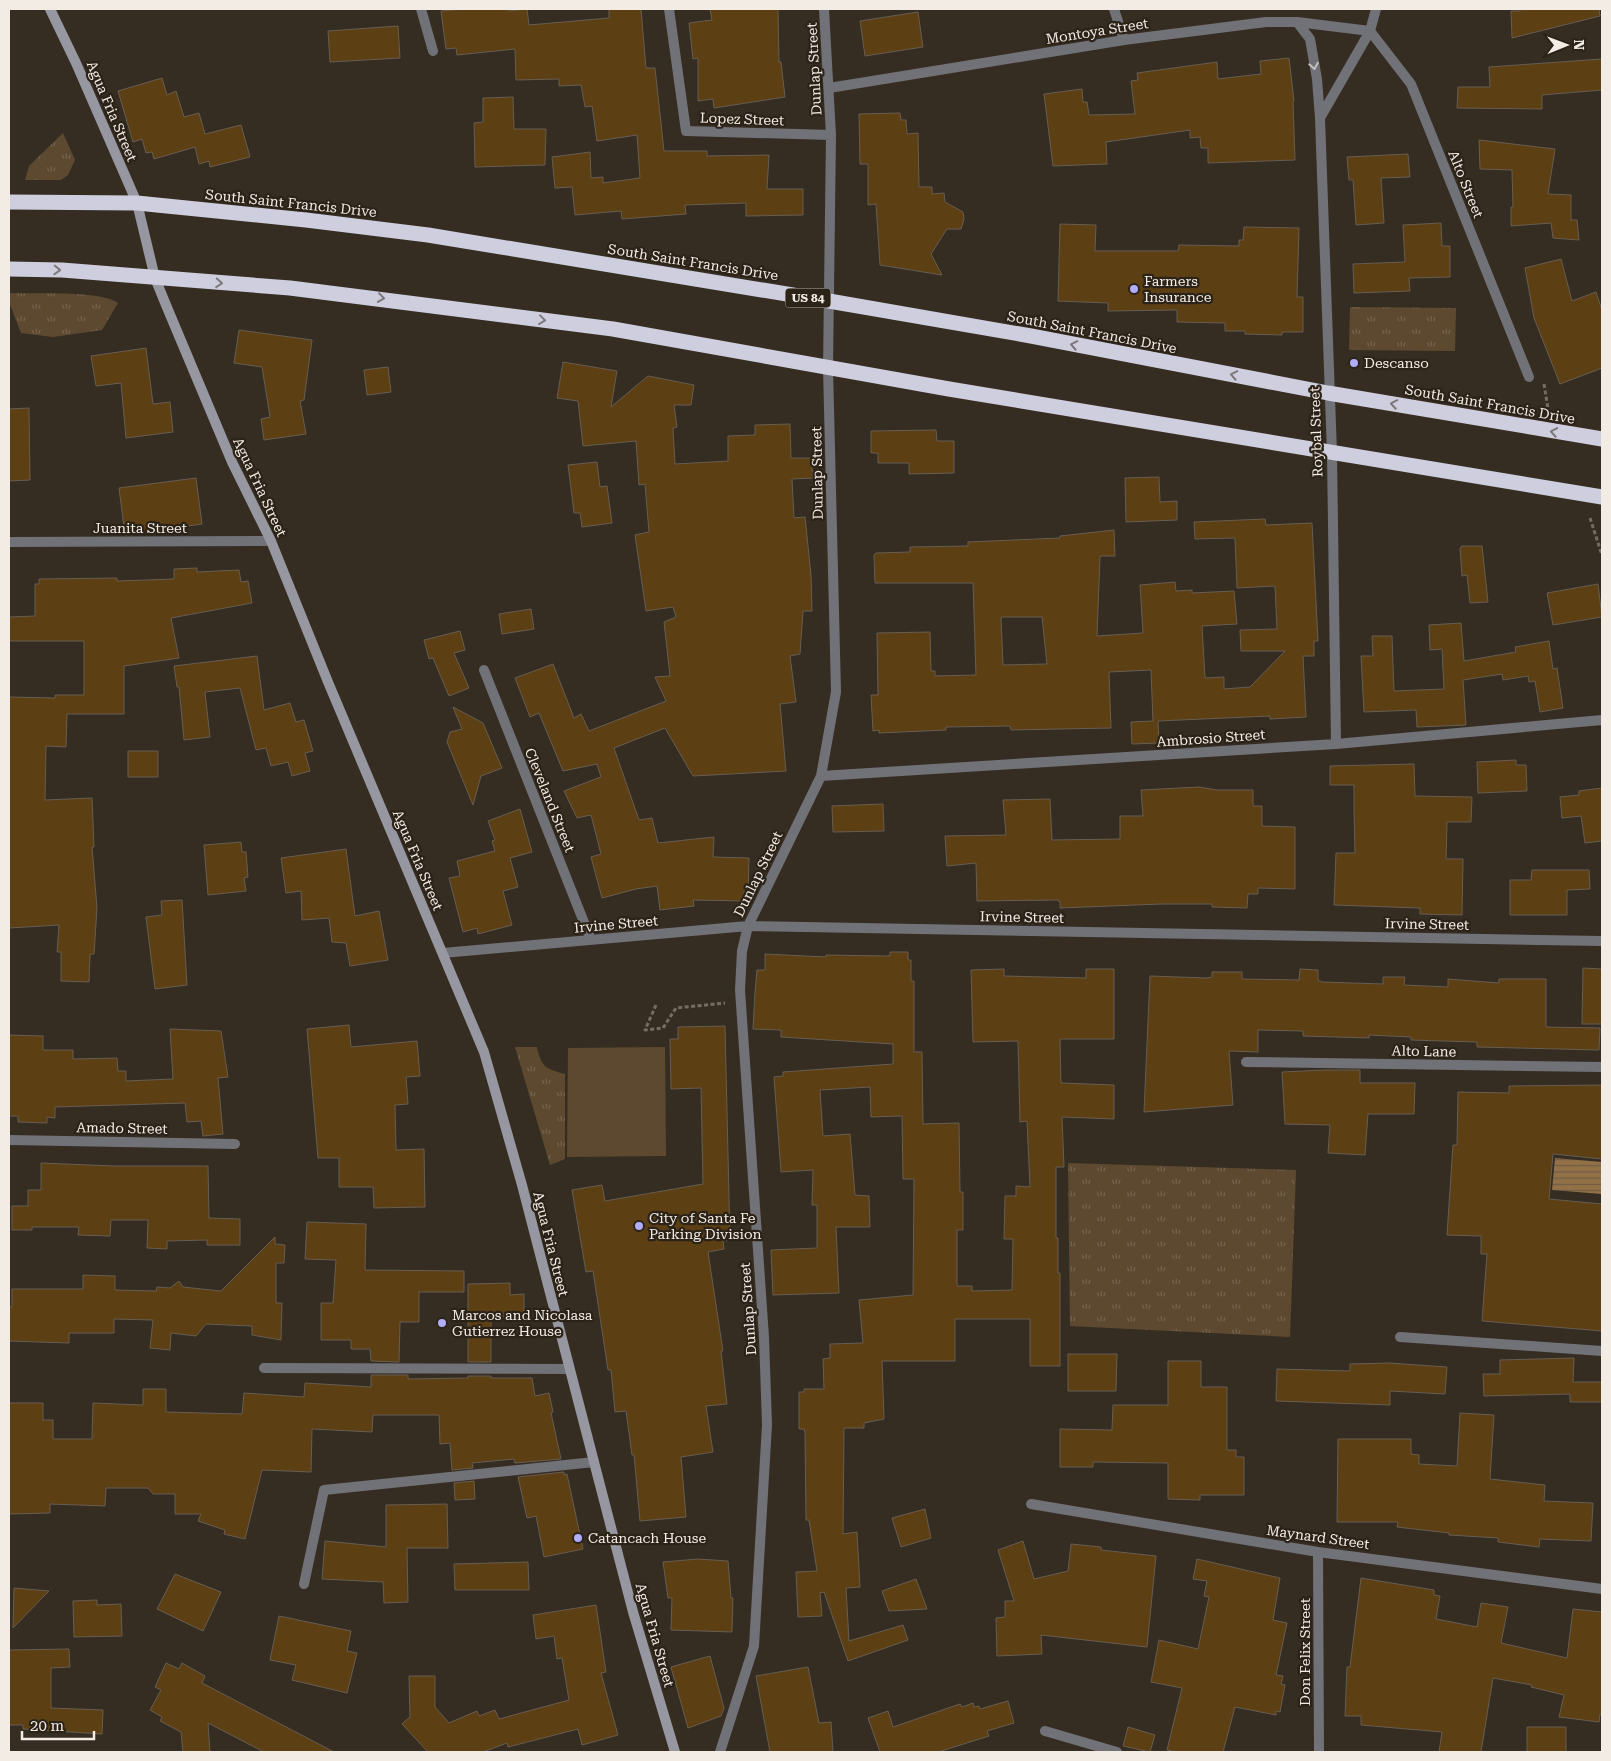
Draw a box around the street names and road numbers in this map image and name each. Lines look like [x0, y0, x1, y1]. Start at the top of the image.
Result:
street label: Montoya Street [1045, 15, 1149, 47]
street label: Dunlap Street [804, 22, 824, 116]
street label: Agua Fria Street [84, 58, 140, 164]
street label: Lopez Street [700, 110, 784, 128]
street label: Alto Street [1445, 148, 1487, 220]
street label: South Saint Francis Drive [204, 186, 378, 220]
street label: South Saint Francis Drive [607, 241, 780, 283]
road number: US 84 [786, 288, 830, 308]
street label: South Saint Francis Drive [1006, 308, 1178, 356]
street label: South Saint Francis Drive [1404, 381, 1577, 427]
street label: Roybal Street [1306, 386, 1326, 478]
street label: Dunlap Street [808, 426, 826, 520]
street label: Agua Fria Street [230, 435, 290, 539]
street label: Juanita Street [93, 520, 187, 536]
street label: Ambrosio Street [1156, 726, 1266, 750]
street label: Cleveland Street [522, 746, 578, 854]
street label: Agua Fria Street [390, 807, 446, 913]
street label: Dunlap Street [730, 829, 786, 919]
street label: Irvine Street [980, 908, 1064, 926]
street label: Irvine Street [573, 912, 659, 936]
street label: Irvine Street [1385, 915, 1469, 933]
street label: Alto Lane [1392, 1042, 1457, 1060]
street label: Amado Street [76, 1119, 168, 1137]
street label: Agua Fria Street [530, 1190, 572, 1298]
street label: Dunlap Street [737, 1262, 759, 1356]
street label: Maynard Street [1266, 1522, 1370, 1552]
street label: Agua Fria Street [632, 1581, 678, 1689]
street label: Don Felix Street [1297, 1598, 1313, 1706]

